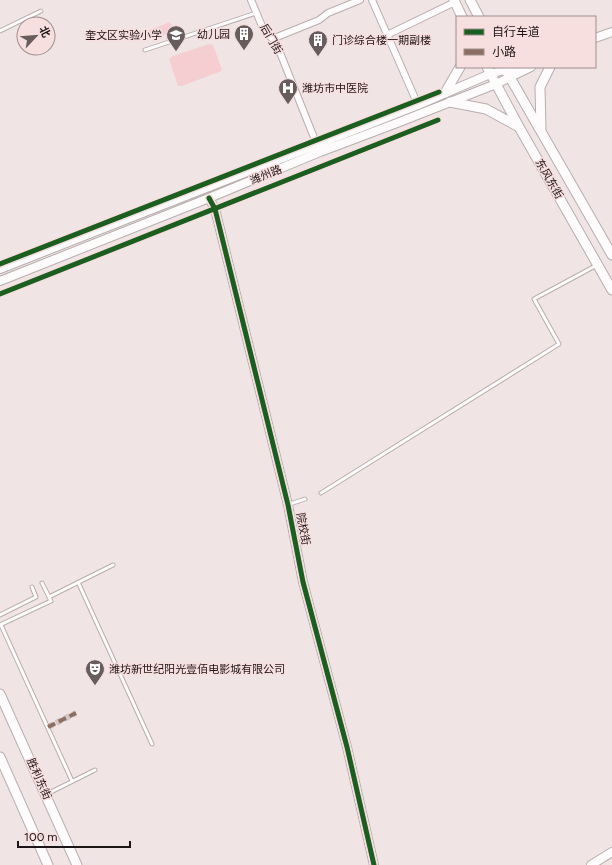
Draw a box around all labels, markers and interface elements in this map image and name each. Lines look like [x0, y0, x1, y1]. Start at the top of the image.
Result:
north arrow [16, 16, 56, 56]
legend [456, 16, 596, 68]
street label: 后门街 [257, 21, 285, 57]
building icon: 幼儿园 [233, 23, 255, 51]
text: 北 [36, 24, 53, 40]
school or university icon: 奎文区实验小学 [165, 24, 187, 52]
text: 自行车道 [492, 25, 540, 39]
place label: 幼儿园 [197, 28, 230, 41]
place label: 奎文区实验小学 [85, 29, 162, 42]
building icon: 门诊综合楼一期副楼 [307, 29, 329, 57]
place label: 门诊综合楼一期副楼 [332, 34, 431, 47]
text: 小路 [492, 45, 516, 59]
hospital icon: 潍坊市中医院 [277, 77, 299, 105]
place label: 潍坊市中医院 [302, 82, 368, 95]
street label: 东风东街 [532, 157, 566, 201]
street label: 潍州路 [248, 163, 284, 187]
street label: 院校街 [293, 512, 313, 546]
theatre icon: 潍坊新世纪阳光壹佰电影城有限公司 [84, 658, 106, 686]
place label: 潍坊新世纪阳光壹佰电影城有限公司 [109, 663, 285, 676]
street label: 胜利东街 [24, 756, 54, 802]
scale bar [18, 823, 130, 849]
text: 100 m [24, 830, 58, 844]

